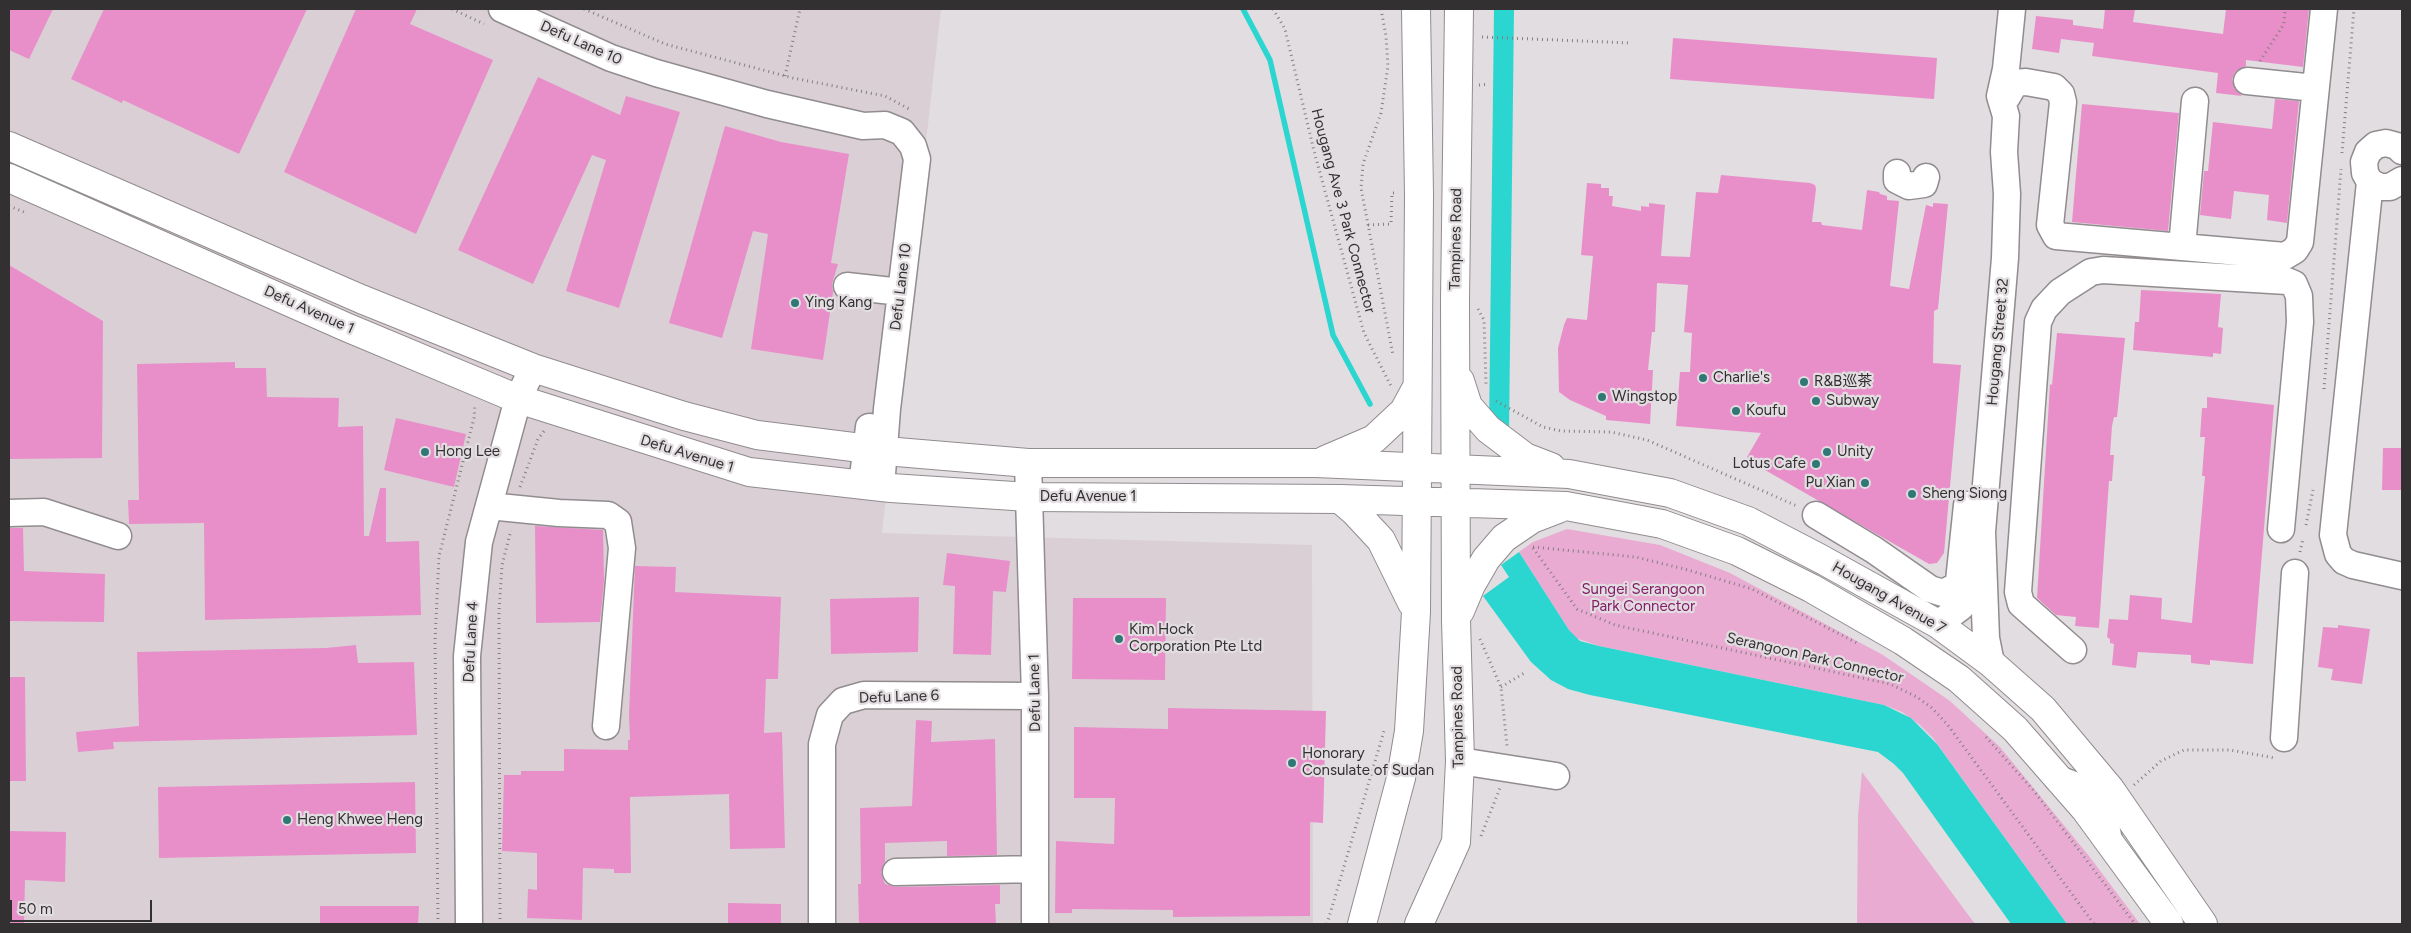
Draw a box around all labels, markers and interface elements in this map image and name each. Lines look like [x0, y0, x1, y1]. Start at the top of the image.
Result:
street label: Defu Lane 10 [537, 17, 625, 69]
street label: Hougang Ave 3 Park Connector [1307, 107, 1379, 315]
street label: Tampines Road [1446, 188, 1466, 290]
street label: Defu Lane 10 [887, 242, 915, 332]
street label: Hougang Street 32 [1983, 277, 2013, 407]
street label: Defu Avenue 1 [261, 282, 357, 338]
place label: Ying Kang [805, 294, 872, 312]
marker: Ying Kang [789, 297, 801, 309]
place label: Charlie's [1713, 369, 1770, 387]
marker: Charlie's [1697, 372, 1709, 384]
place label: R&B巡茶 [1814, 373, 1872, 391]
marker: R&B巡茶 [1798, 376, 1810, 388]
place label: Wingstop [1612, 388, 1677, 406]
marker: Wingstop [1596, 391, 1608, 403]
place label: Subway [1826, 392, 1879, 410]
marker: Subway [1810, 395, 1822, 407]
place label: Koufu [1746, 402, 1786, 420]
marker: Koufu [1730, 405, 1742, 417]
street label: Defu Avenue 1 [638, 431, 736, 477]
place label: Hong Lee [435, 443, 500, 461]
place label: Unity [1837, 443, 1873, 461]
marker: Hong Lee [419, 446, 431, 458]
marker: Unity [1821, 446, 1833, 458]
place label: Lotus Cafe [1733, 455, 1806, 473]
marker: Lotus Cafe [1810, 458, 1822, 470]
place label: Pu Xian [1806, 474, 1855, 492]
marker: Pu Xian [1859, 477, 1871, 489]
place label: Sheng Siong [1922, 485, 2007, 503]
street label: Defu Avenue 1 [1040, 488, 1136, 506]
marker: Sheng Siong [1906, 488, 1918, 500]
street label: Hougang Avenue 7 [1829, 558, 1949, 638]
park label: Sungei Serangoon Park Connector [1581, 581, 1705, 616]
street label: Defu Lane 4 [460, 601, 482, 683]
place label: Kim Hock Corporation Pte Ltd [1129, 621, 1262, 656]
street label: Serangoon Park Connector [1725, 629, 1905, 687]
marker: Kim Hock Corporation Pte Ltd [1113, 633, 1125, 645]
street label: Defu Lane 1 [1025, 654, 1045, 732]
street label: Tampines Road [1448, 666, 1468, 768]
street label: Defu Lane 6 [859, 687, 939, 707]
place label: Honorary Consulate of Sudan [1302, 745, 1434, 780]
marker: Honorary Consulate of Sudan [1286, 757, 1298, 769]
place label: Heng Khwee Heng [297, 811, 423, 829]
marker: Heng Khwee Heng [281, 814, 293, 826]
scale bar [12, 890, 155, 922]
text: 50 m [18, 900, 53, 918]

